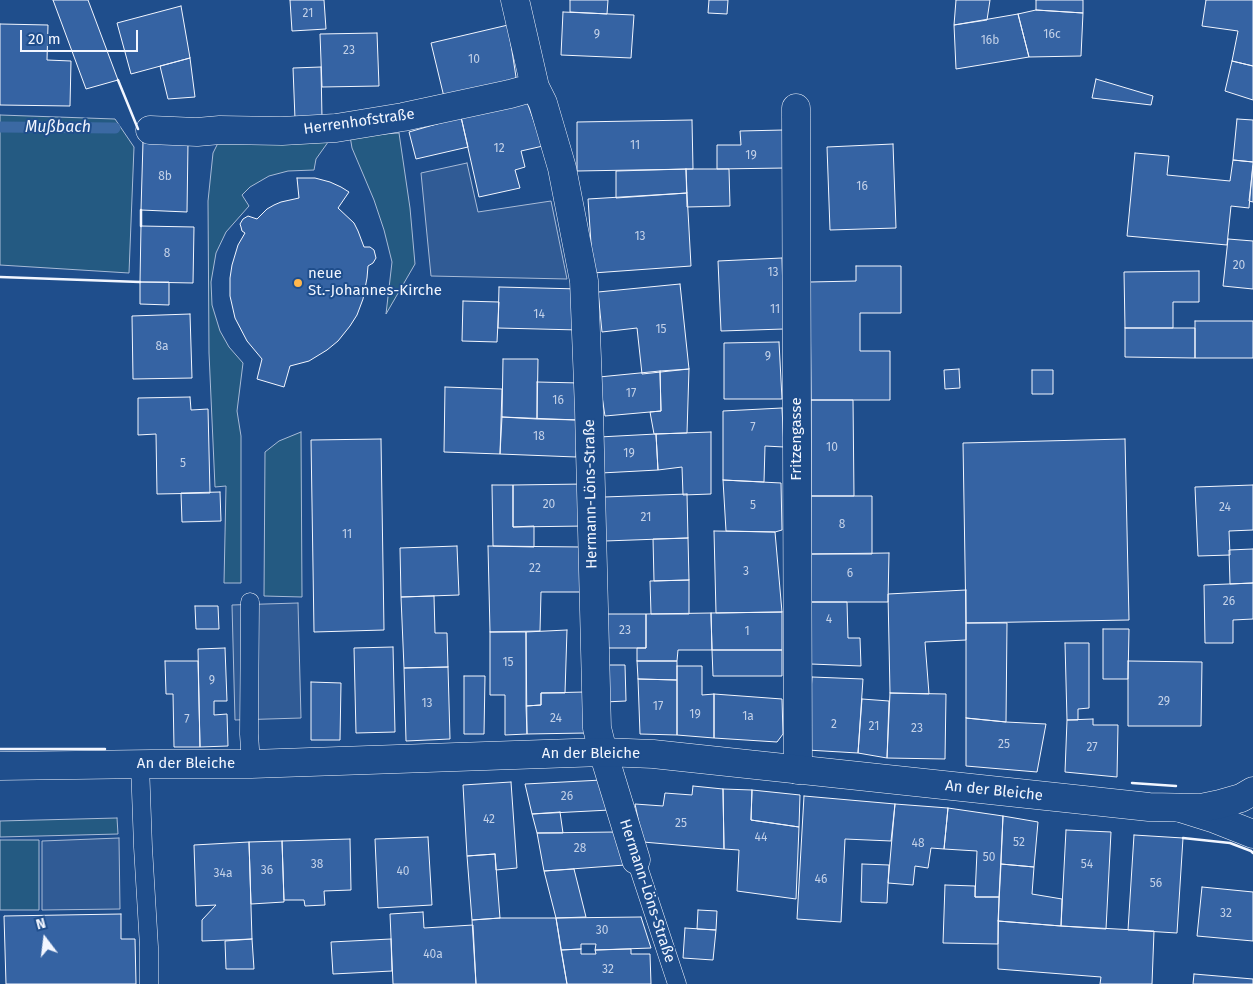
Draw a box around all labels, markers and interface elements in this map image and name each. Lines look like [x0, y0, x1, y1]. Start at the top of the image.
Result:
house number: 21 [303, 7, 313, 21]
scale bar [22, 20, 140, 52]
house number: 9 [594, 28, 600, 42]
house number: 16c [1043, 28, 1061, 42]
text: 20 m [28, 30, 61, 48]
house number: 16b [981, 34, 999, 48]
house number: 23 [343, 44, 355, 58]
house number: 10 [468, 53, 480, 67]
street label: Herrenhofstraße [302, 105, 416, 139]
water label: Mußbach [25, 118, 91, 138]
house number: 11 [630, 139, 640, 153]
house number: 12 [493, 142, 505, 156]
house number: 19 [745, 149, 757, 163]
house number: 8b [158, 170, 172, 184]
house number: 16 [856, 180, 868, 194]
house number: 13 [634, 230, 646, 244]
house number: 8 [164, 247, 170, 261]
house number: 20 [1233, 259, 1245, 273]
place label: neue St.-Johannes-Kirche [308, 265, 442, 300]
house number: 13 [767, 266, 779, 280]
marker: neue St.-Johannes-Kirche [292, 277, 304, 289]
house number: 11 [770, 303, 780, 317]
house number: 14 [533, 308, 545, 322]
house number: 15 [655, 323, 667, 337]
house number: 8a [155, 340, 169, 354]
house number: 9 [765, 350, 771, 364]
house number: 17 [626, 387, 636, 401]
house number: 16 [552, 394, 564, 408]
street label: Fritzengasse [788, 397, 806, 481]
street label: Hermann-Löns-Straße [581, 419, 601, 569]
house number: 7 [750, 421, 756, 435]
house number: 18 [533, 430, 545, 444]
house number: 10 [826, 441, 838, 455]
house number: 19 [623, 447, 635, 461]
house number: 5 [180, 457, 186, 471]
house number: 20 [543, 498, 555, 512]
house number: 5 [750, 499, 756, 513]
house number: 24 [1219, 501, 1231, 515]
house number: 21 [641, 511, 651, 525]
house number: 8 [839, 518, 845, 532]
house number: 11 [342, 528, 352, 542]
house number: 22 [529, 562, 541, 576]
house number: 3 [743, 565, 749, 579]
house number: 6 [847, 567, 853, 581]
house number: 26 [1223, 595, 1235, 609]
house number: 4 [826, 613, 832, 627]
house number: 23 [619, 624, 631, 638]
house number: 1 [744, 625, 750, 639]
house number: 15 [502, 656, 514, 670]
house number: 9 [209, 674, 215, 688]
house number: 29 [1158, 695, 1170, 709]
house number: 13 [421, 697, 433, 711]
house number: 17 [653, 700, 663, 714]
house number: 19 [689, 708, 701, 722]
house number: 1a [742, 710, 754, 724]
house number: 24 [550, 712, 562, 726]
house number: 7 [184, 713, 190, 727]
house number: 2 [831, 718, 837, 732]
house number: 21 [869, 720, 879, 734]
house number: 23 [911, 722, 923, 736]
house number: 25 [998, 738, 1010, 752]
house number: 27 [1086, 741, 1098, 755]
street label: An der Bleiche [542, 745, 640, 763]
street label: An der Bleiche [137, 755, 235, 773]
street label: An der Bleiche [944, 777, 1044, 805]
house number: 26 [561, 790, 573, 804]
house number: 42 [483, 813, 495, 827]
street label: Hermann-Löns-Straße [615, 817, 679, 965]
house number: 25 [675, 817, 687, 831]
house number: 44 [755, 831, 767, 845]
house number: 52 [1013, 836, 1025, 850]
house number: 48 [912, 837, 924, 851]
house number: 28 [574, 842, 586, 856]
house number: 50 [983, 851, 995, 865]
house number: 38 [311, 858, 323, 872]
house number: 54 [1081, 858, 1093, 872]
house number: 36 [261, 864, 273, 878]
house number: 40 [396, 865, 410, 879]
house number: 34a [214, 867, 232, 881]
house number: 46 [815, 873, 827, 887]
house number: 56 [1150, 877, 1162, 891]
house number: 32 [1220, 907, 1232, 921]
north arrow [20, 914, 70, 964]
text: N [34, 915, 48, 933]
house number: 30 [596, 924, 608, 938]
house number: 40a [423, 948, 443, 962]
house number: 32 [602, 963, 614, 977]

